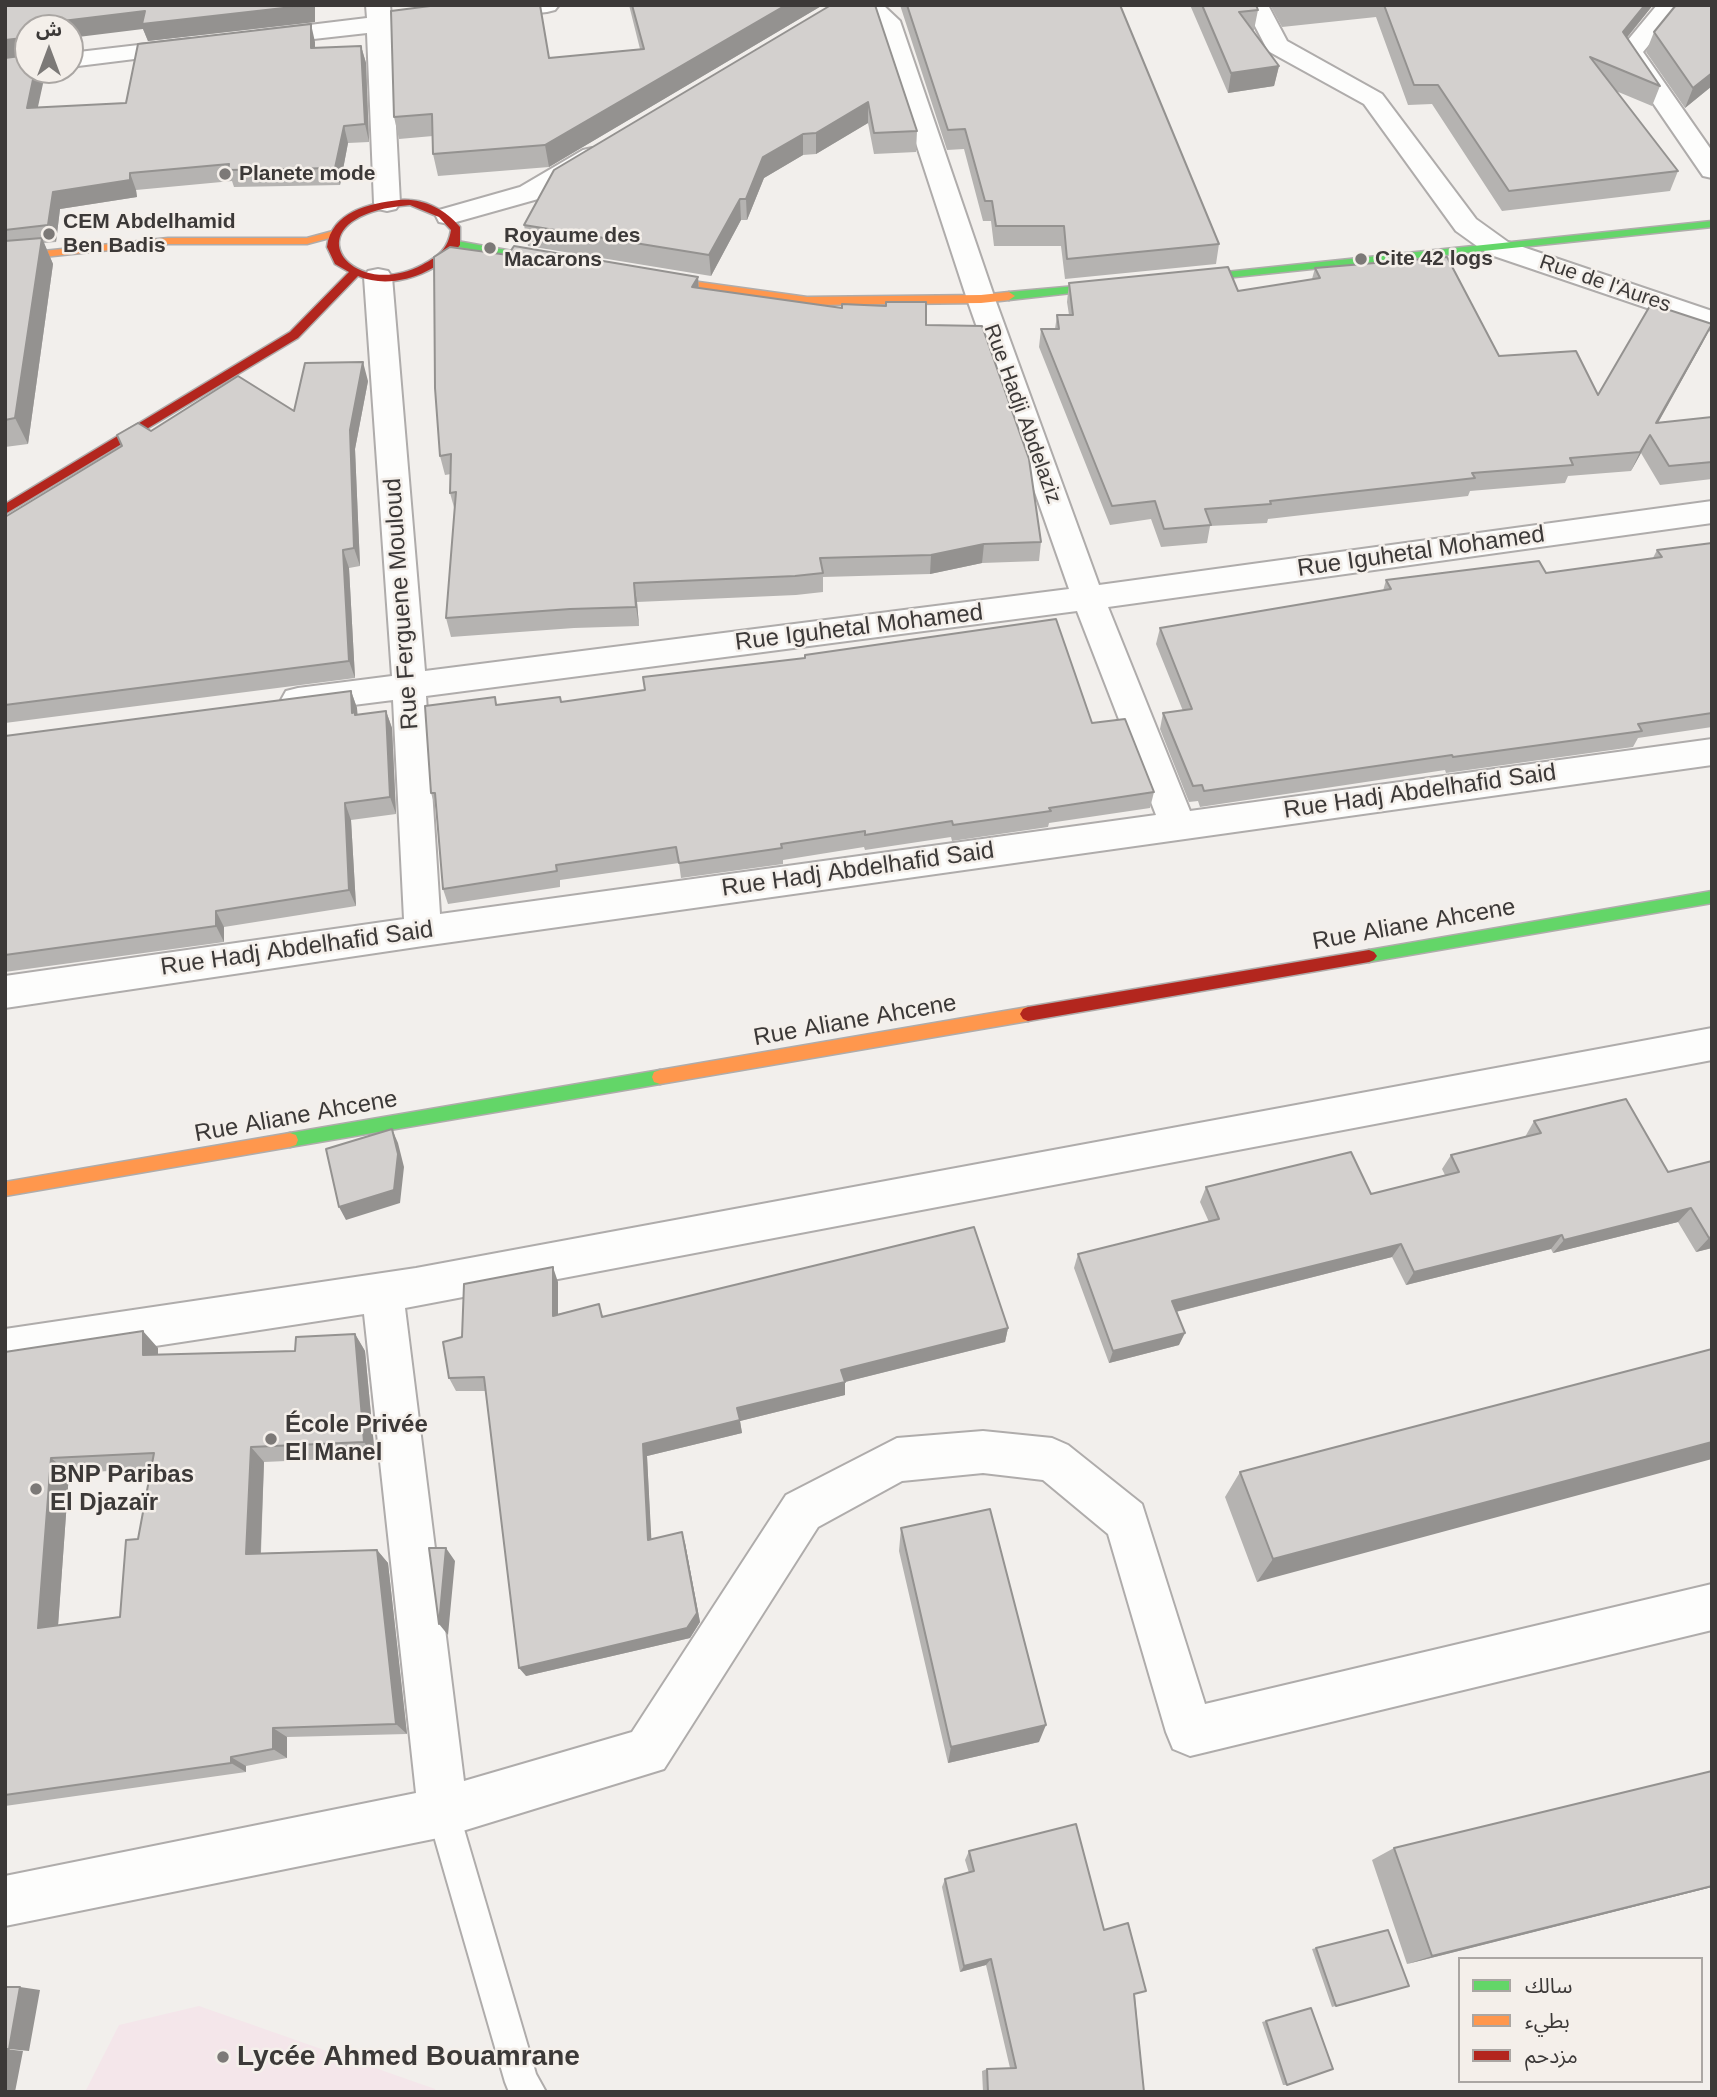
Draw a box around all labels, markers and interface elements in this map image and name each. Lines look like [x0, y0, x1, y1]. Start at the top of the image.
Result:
north arrow [14, 14, 84, 84]
text: ش [36, 19, 62, 40]
place label: Planete mode [239, 161, 376, 187]
marker: Planete mode [217, 166, 233, 182]
place label: CEM Abdelhamid Ben Badis [63, 209, 236, 259]
place label: Royaume des Macarons [504, 223, 641, 273]
marker: CEM Abdelhamid Ben Badis [41, 226, 57, 242]
marker: Royaume des Macarons [482, 240, 498, 256]
place label: Cite 42 logs [1375, 246, 1493, 272]
street label: Rue de l'Aures [1536, 250, 1674, 318]
marker: Cite 42 logs [1353, 251, 1369, 267]
street label: Rue Hadji Abdelaziz [978, 321, 1066, 507]
street label: Rue Ferguene Mouloud [379, 477, 425, 731]
street label: Rue Iguhetal Mohamed [1295, 520, 1547, 584]
street label: Rue Iguhetal Mohamed [733, 599, 985, 657]
street label: Rue Hadj Abdelhafid Said [1282, 759, 1558, 825]
street label: Rue Hadj Abdelhafid Said [720, 837, 996, 903]
street label: Rue Aliane Ahcene [1310, 893, 1518, 957]
street label: Rue Hadj Abdelhafid Said [159, 916, 435, 982]
street label: Rue Aliane Ahcene [751, 989, 959, 1053]
street label: Rue Aliane Ahcene [192, 1085, 400, 1149]
place label: École Privée El Manel [285, 1411, 428, 1467]
marker: École Privée El Manel [263, 1431, 279, 1447]
place label: BNP Paribas El Djazaïr [50, 1461, 194, 1517]
marker: BNP Paribas El Djazaïr [28, 1481, 44, 1497]
legend [1458, 1957, 1703, 2083]
text: سالك [1525, 1974, 1572, 1997]
text: بطيء [1525, 2009, 1570, 2032]
place label: Lycée Ahmed Bouamrane [237, 2040, 580, 2074]
text: مزدحم [1525, 2044, 1578, 2067]
marker: Lycée Ahmed Bouamrane [215, 2049, 231, 2065]

